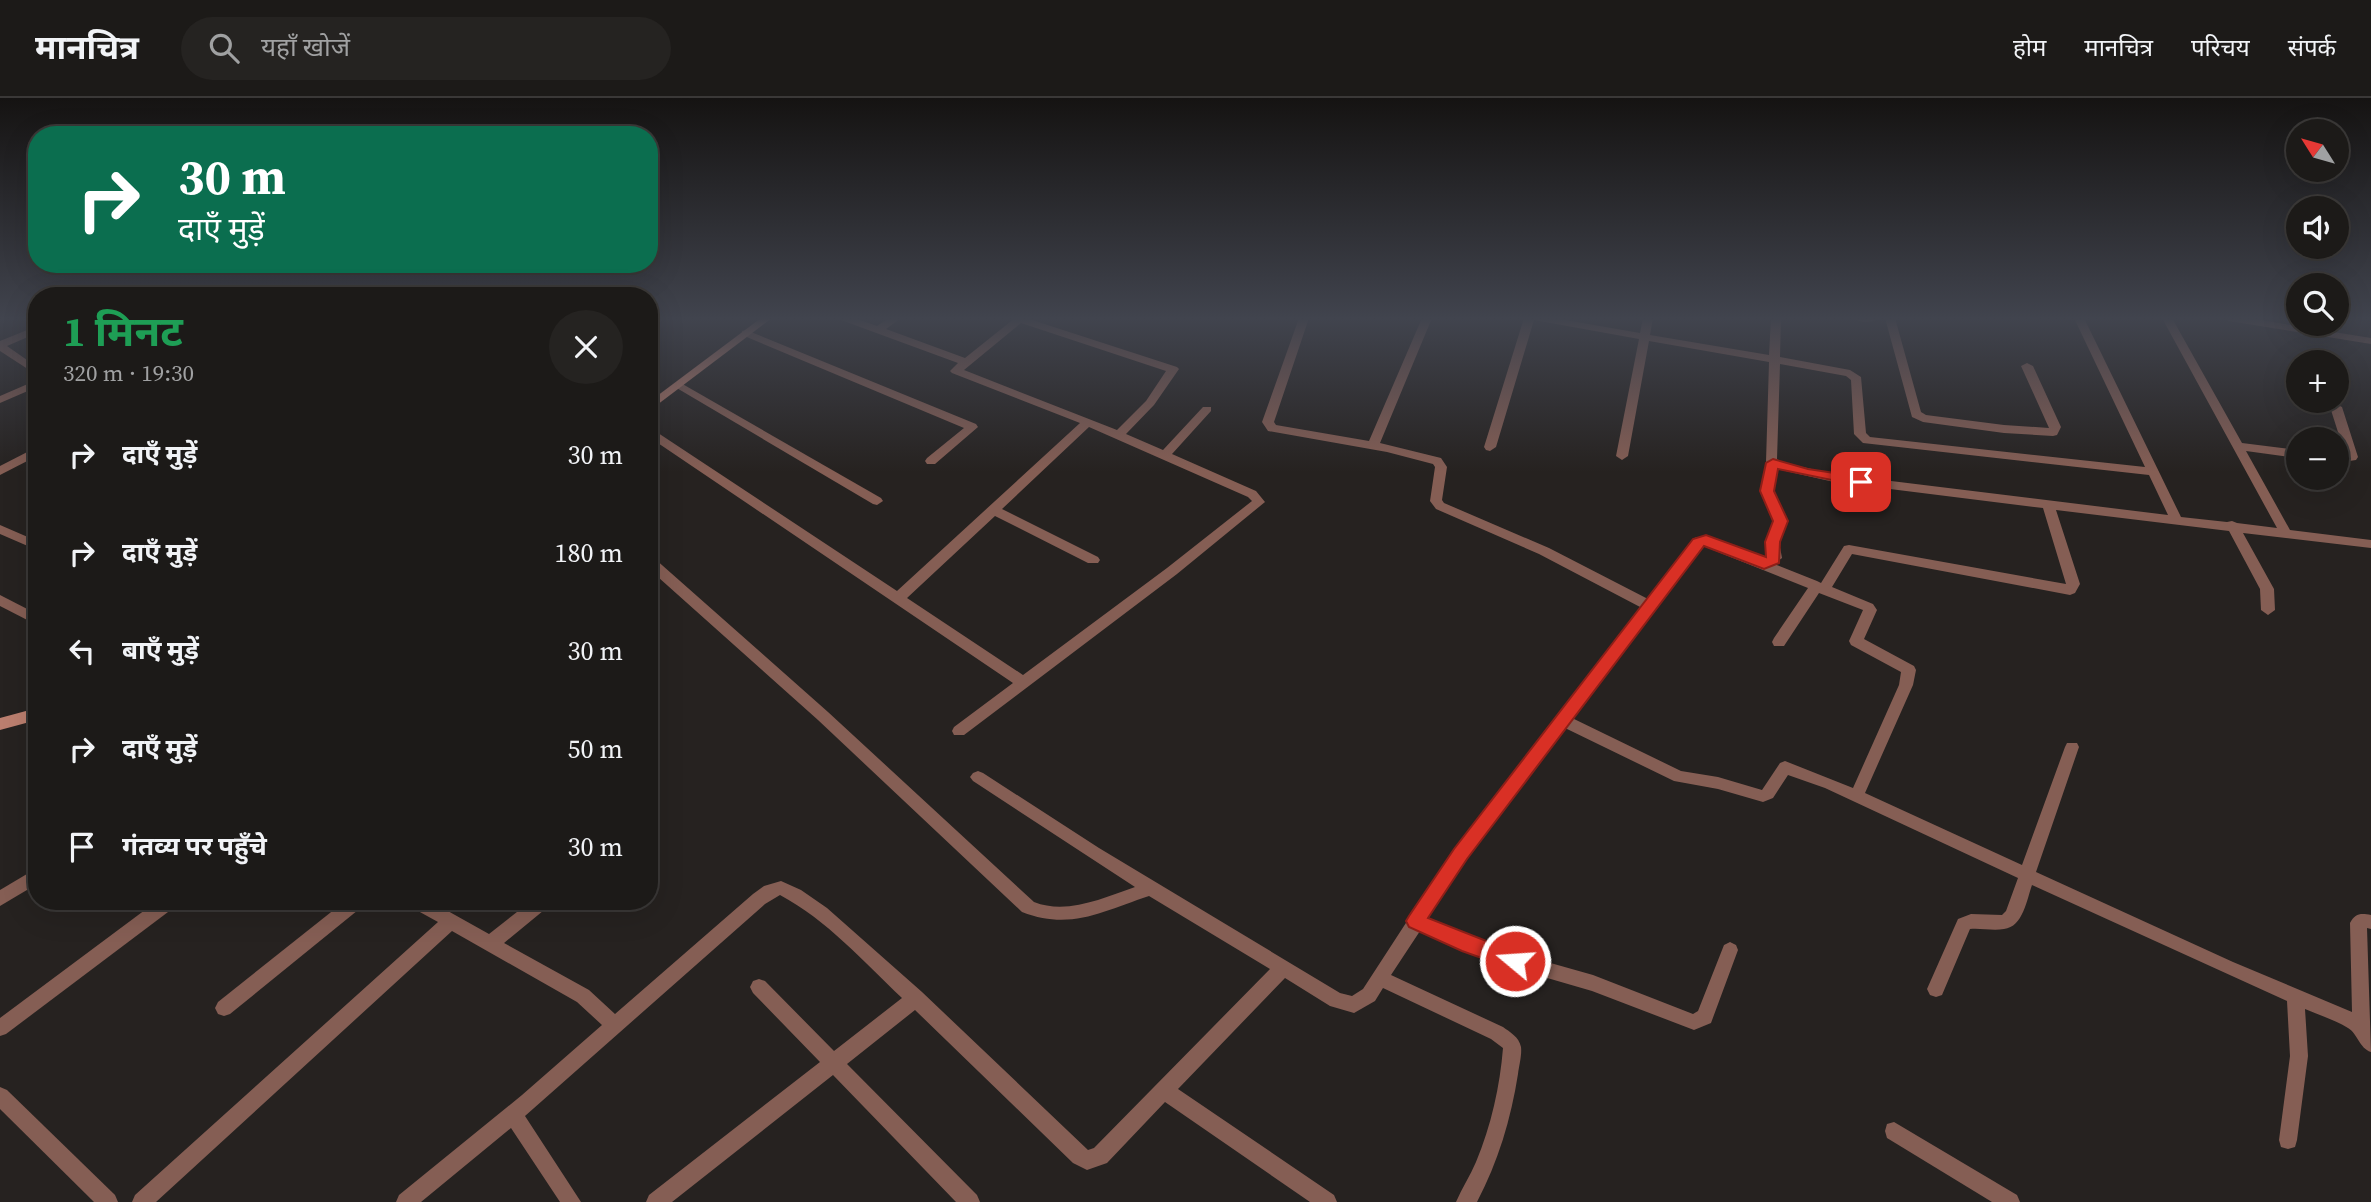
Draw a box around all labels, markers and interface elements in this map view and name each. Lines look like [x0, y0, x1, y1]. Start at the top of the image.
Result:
search box [181, 17, 671, 80]
text: मानचित्र [35, 25, 139, 70]
icon: search [205, 29, 243, 67]
text: यहाँ खोजें [261, 29, 350, 65]
text: होम [2013, 31, 2046, 64]
text: मानचित्र [2084, 31, 2153, 64]
text: परिचय [2191, 31, 2250, 64]
text: संपर्क [2288, 31, 2336, 64]
north arrow [2286, 119, 2348, 182]
map controls [2286, 119, 2349, 490]
text: 30 m [178, 143, 286, 210]
icon: right [63, 154, 154, 245]
button: sound [2286, 196, 2349, 259]
text: दाएँ मुड़ें [178, 207, 265, 251]
button: search [2286, 273, 2349, 336]
text: 1 मिनट [63, 302, 183, 360]
button: close [549, 310, 623, 384]
button: + [2286, 350, 2349, 413]
text: 320 m · 19:30 [63, 357, 194, 389]
button: − [2286, 427, 2349, 490]
icon: right [63, 436, 101, 474]
text: दाएँ मुड़ें [122, 436, 197, 472]
text: 30 m [568, 437, 623, 473]
pin [1831, 452, 1891, 512]
icon: arrive [1842, 463, 1880, 501]
icon: right [63, 534, 101, 572]
text: दाएँ मुड़ें [122, 534, 197, 570]
text: 180 m [555, 535, 623, 571]
icon: left [63, 632, 101, 670]
text: बाएँ मुड़ें [122, 632, 199, 668]
text: 30 m [568, 633, 623, 669]
icon: right [63, 730, 101, 768]
text: दाएँ मुड़ें [122, 730, 197, 766]
text: 50 m [568, 731, 623, 767]
icon: arrive [63, 828, 101, 866]
text: गंतव्य पर पहुँचे [122, 828, 267, 864]
text: 30 m [568, 829, 623, 865]
position arrow [1478, 924, 1552, 998]

